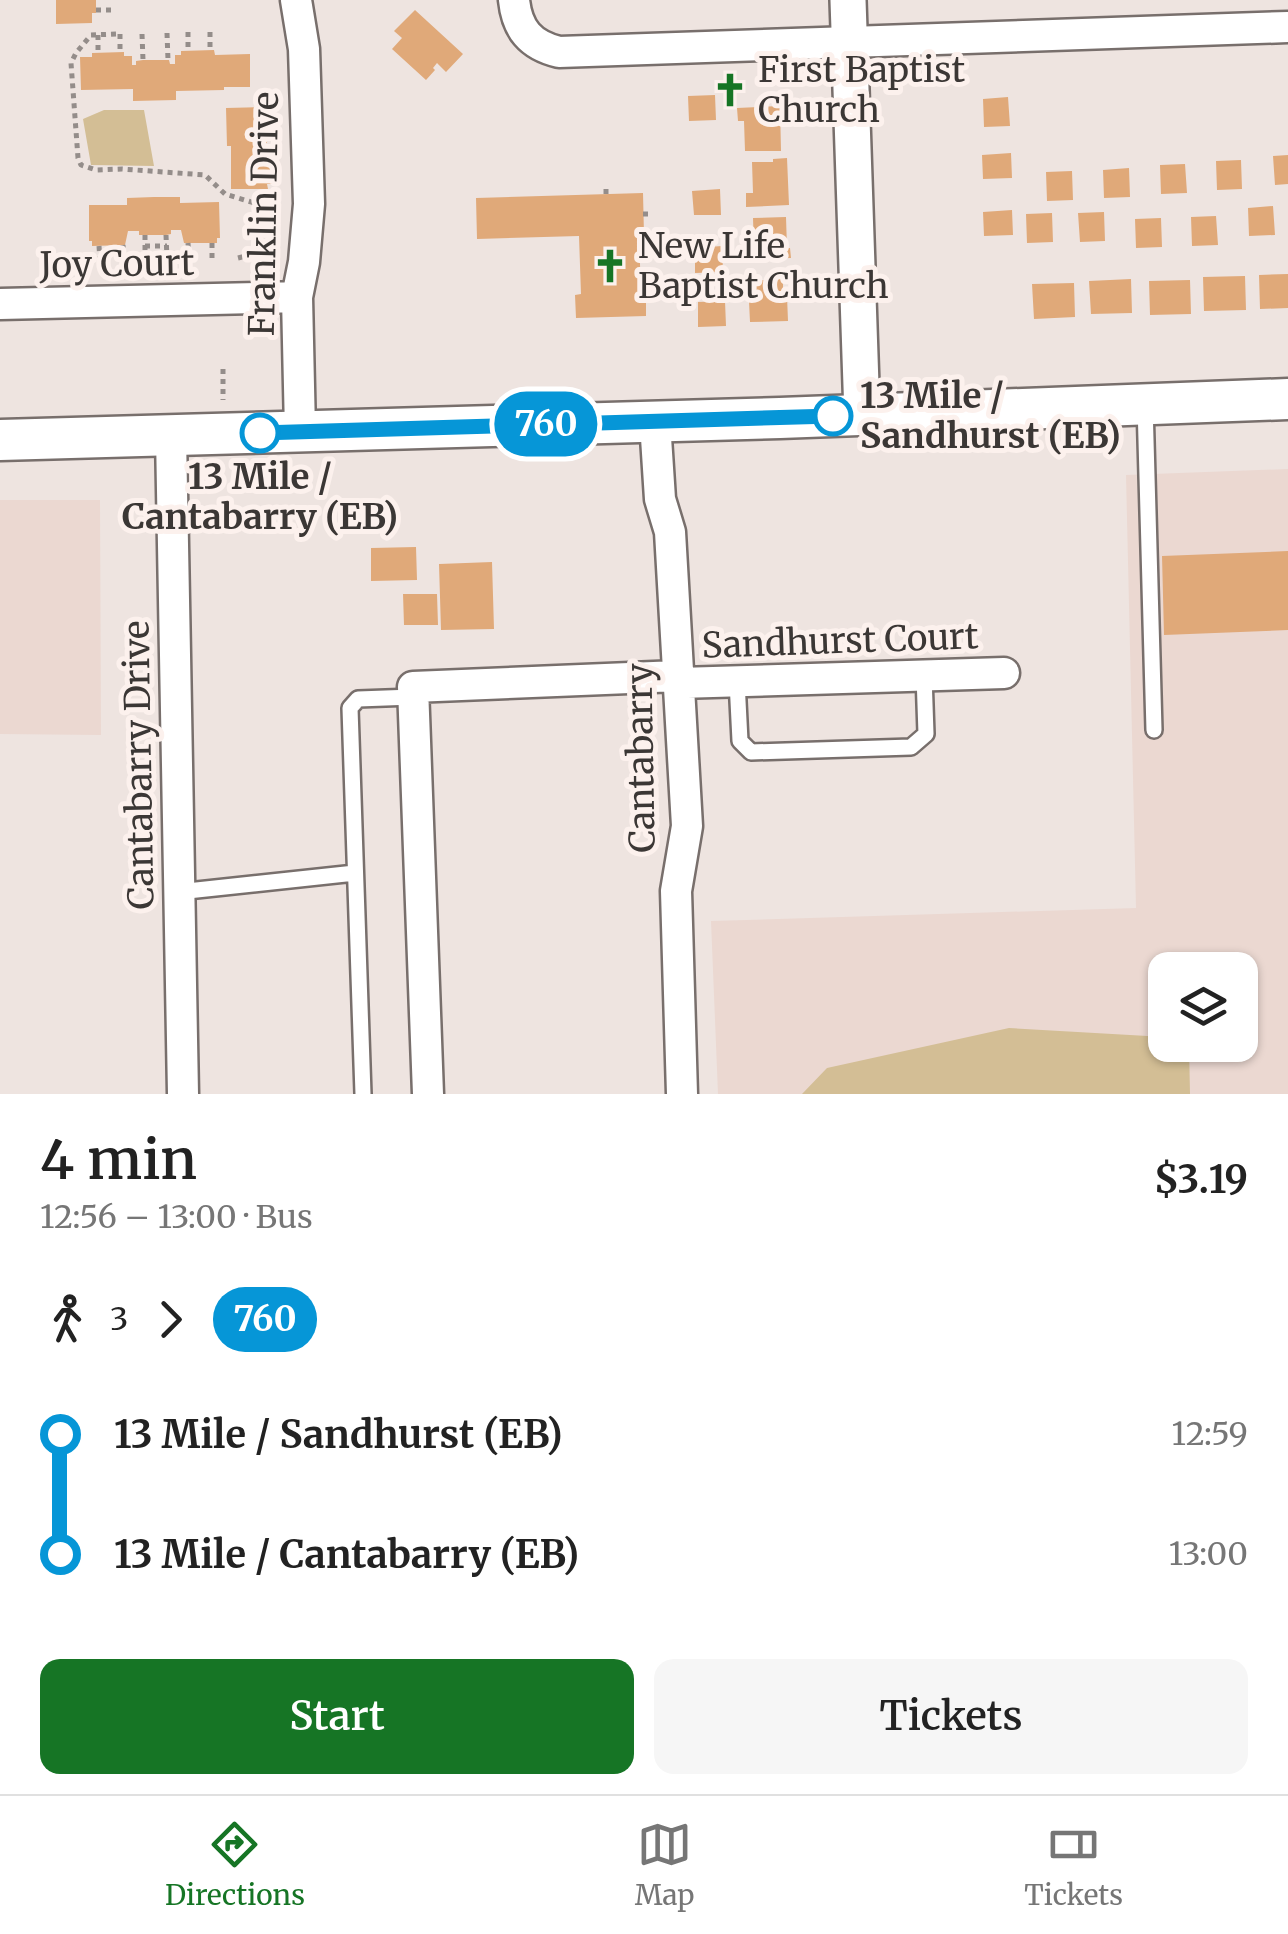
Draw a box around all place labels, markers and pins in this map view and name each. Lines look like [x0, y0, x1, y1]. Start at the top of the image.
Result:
place label: First Baptist Church [758, 48, 965, 132]
church icon: First Baptist Church [711, 71, 749, 109]
place label: New Life Baptist Church [638, 224, 889, 308]
church icon: New Life Baptist Church [591, 247, 629, 285]
place label: 13 Mile / Sandhurst (EB) [860, 374, 1121, 458]
marker: 13 Mile / Sandhurst (EB) [814, 397, 852, 435]
marker: 13 Mile / Cantabarry (EB) [241, 414, 279, 452]
place label: 13 Mile / Cantabarry (EB) [122, 455, 398, 539]

